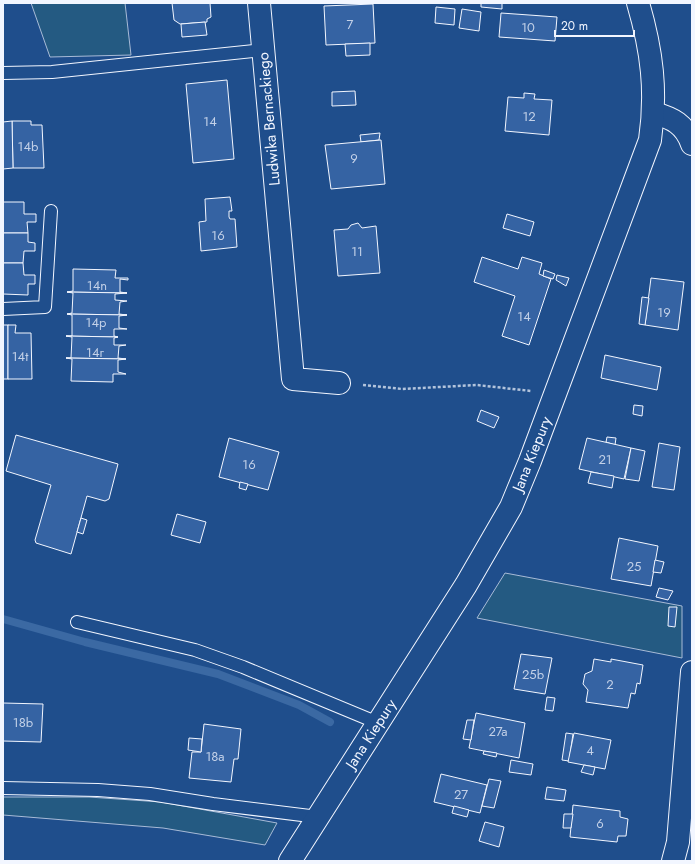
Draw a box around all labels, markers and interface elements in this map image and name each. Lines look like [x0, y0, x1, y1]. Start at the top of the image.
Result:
scale bar [555, 12, 634, 38]
house number: 7 [347, 15, 354, 34]
text: 20 m [561, 17, 588, 35]
house number: 10 [521, 18, 535, 37]
street label: Ludwika Bernackiego [252, 51, 286, 187]
house number: 12 [522, 107, 536, 126]
house number: 14 [203, 112, 217, 131]
house number: 14b [18, 137, 38, 156]
house number: 9 [350, 149, 358, 168]
house number: 16 [211, 226, 225, 245]
house number: 11 [351, 242, 363, 261]
house number: 14n [87, 276, 107, 295]
house number: 19 [657, 303, 671, 322]
house number: 14 [517, 307, 531, 326]
house number: 14p [86, 313, 106, 332]
house number: 14r [86, 343, 104, 362]
house number: 14t [12, 347, 29, 366]
street label: Jana Kiepury [506, 413, 557, 497]
house number: 21 [598, 450, 612, 469]
house number: 16 [242, 455, 256, 474]
house number: 25 [627, 557, 641, 576]
house number: 25b [522, 665, 544, 684]
house number: 2 [606, 675, 614, 694]
street label: Jana Kiepury [339, 694, 402, 775]
house number: 18b [13, 713, 33, 732]
house number: 27a [488, 722, 508, 741]
house number: 4 [586, 741, 594, 760]
house number: 18a [205, 747, 225, 766]
house number: 27 [454, 785, 468, 804]
house number: 6 [596, 814, 604, 833]

